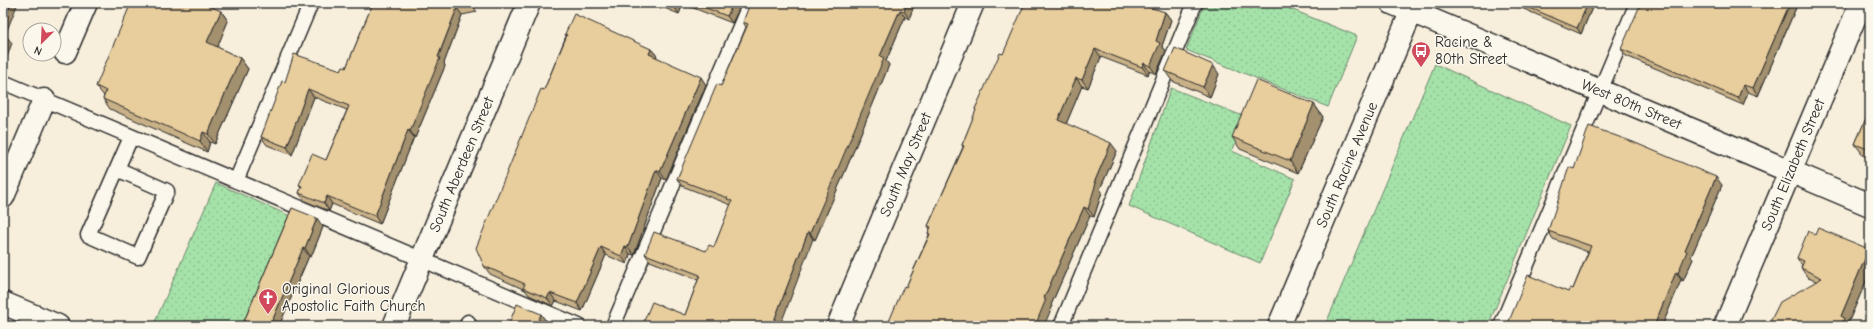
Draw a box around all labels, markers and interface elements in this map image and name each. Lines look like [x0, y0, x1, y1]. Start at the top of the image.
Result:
north arrow [22, 22, 62, 62]
place label: Racine & 80th Street [1435, 33, 1507, 68]
bus stop icon: Racine & 80th Street [1410, 40, 1432, 68]
text: N [32, 43, 44, 58]
street label: West 80th Street [1579, 75, 1685, 134]
street label: South Aberdeen Street [425, 94, 498, 235]
street label: South Elizabeth Street [1757, 95, 1829, 233]
street label: South Racine Avenue [1312, 99, 1382, 230]
street label: South May Street [876, 109, 935, 219]
place label: Original Glorious Apostolic Faith Church [282, 280, 425, 315]
church icon: Original Glorious Apostolic Faith Church [257, 287, 279, 315]

